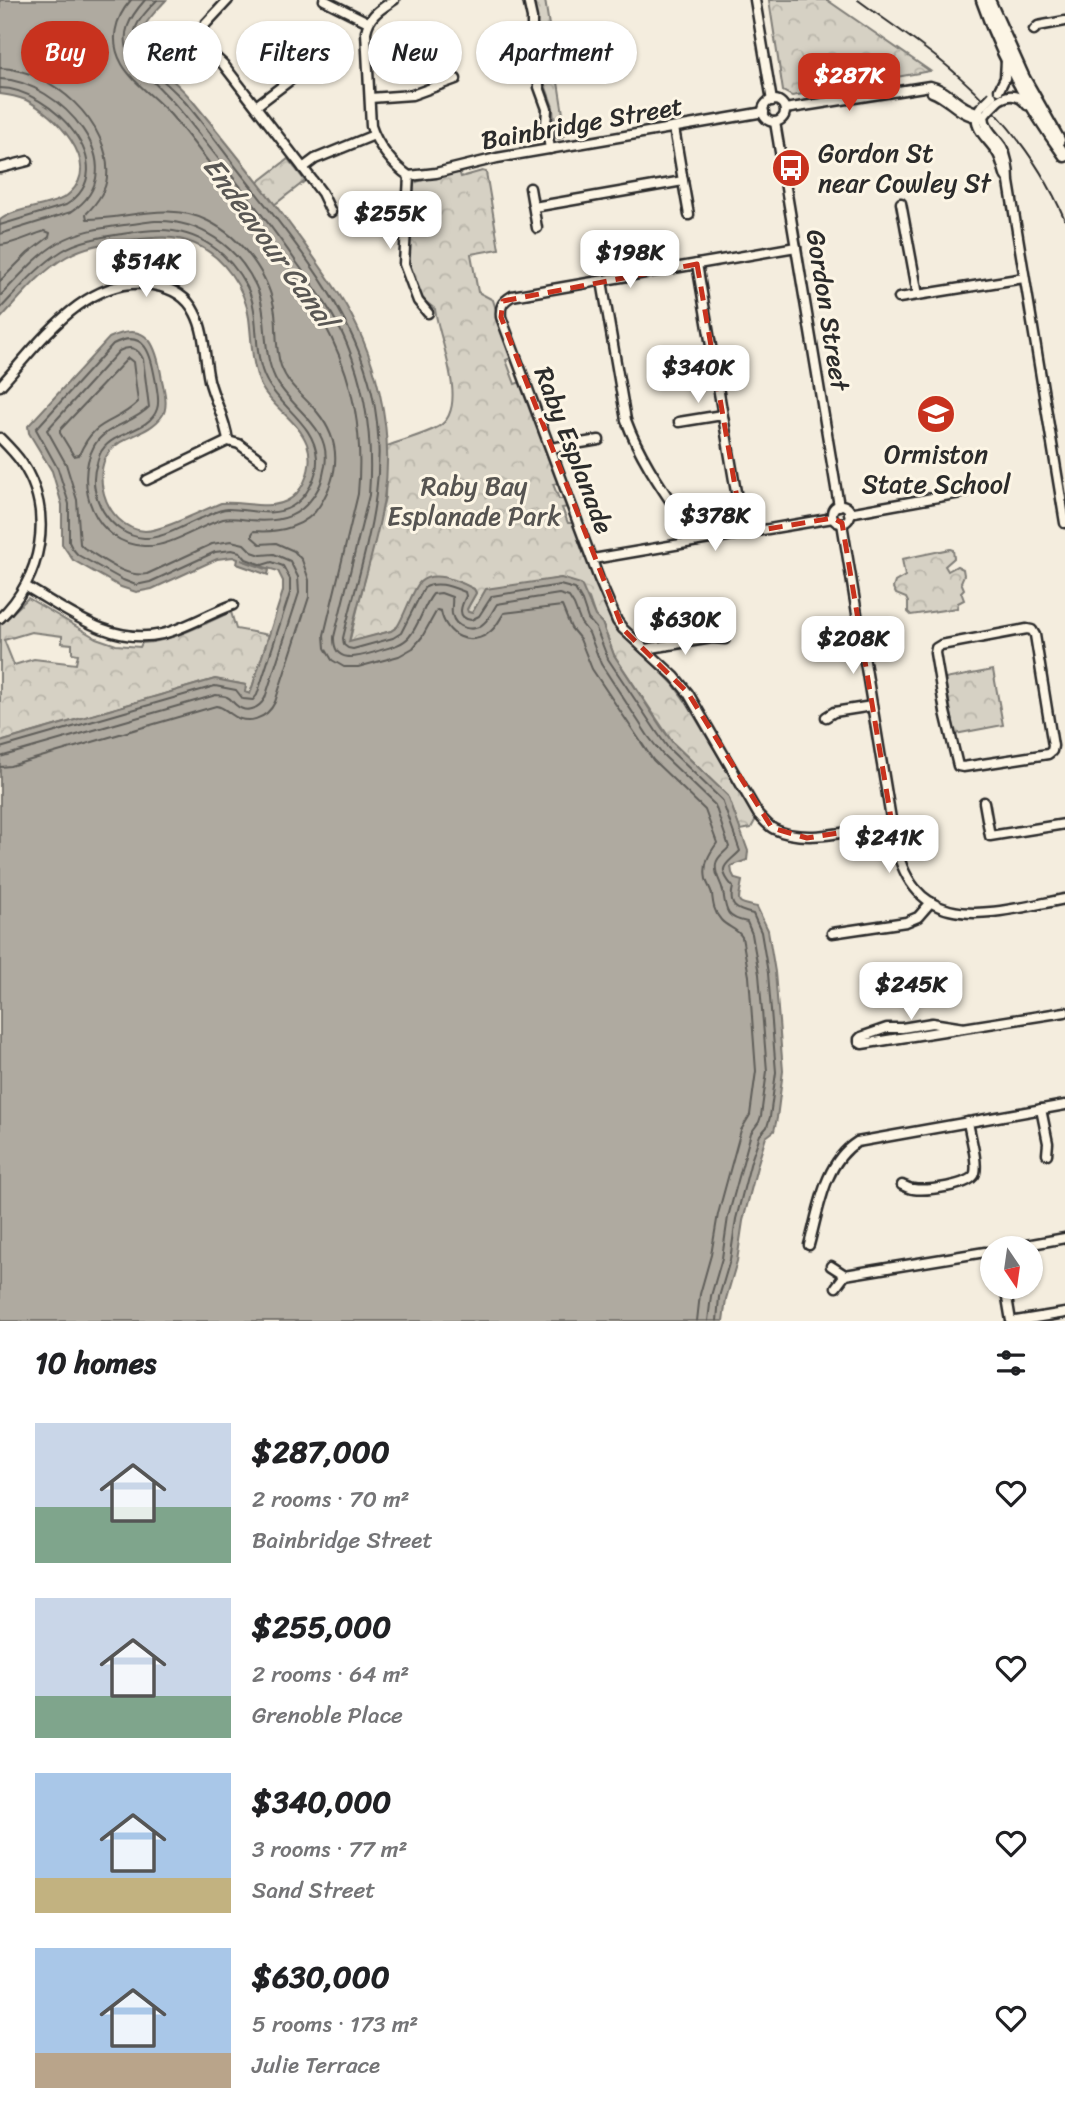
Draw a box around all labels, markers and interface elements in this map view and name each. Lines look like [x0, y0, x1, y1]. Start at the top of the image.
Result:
chip: Buy [21, 21, 109, 84]
chip: Rent [123, 21, 222, 84]
chip: Filters [236, 21, 354, 84]
chip: New [368, 21, 462, 84]
chip: Apartment [476, 21, 637, 84]
pin: $287K [800, 54, 898, 113]
text: $287K [814, 55, 884, 96]
street label: Bainbridge Street [478, 83, 686, 163]
place label: Gordon St near Cowley St [818, 130, 992, 206]
water label: Endeavour Canal [190, 146, 353, 344]
bus stop icon: Gordon St near Cowley St [770, 147, 812, 189]
pin: $255K [341, 191, 439, 251]
text: $255K [355, 193, 425, 234]
street label: Gordon Street [793, 226, 864, 395]
pin: $198K [581, 230, 679, 290]
text: $198K [596, 232, 664, 273]
pin: $514K [97, 240, 195, 299]
text: $514K [112, 241, 180, 282]
pin: $340K [649, 346, 747, 405]
text: $340K [662, 347, 734, 388]
street label: Raby Esplanade [521, 360, 627, 541]
school or university icon: Ormiston State School [915, 393, 957, 435]
place label: Ormiston State School [862, 431, 1011, 507]
park label: Raby Bay Esplanade Park [387, 463, 561, 539]
pin: $378K [666, 494, 764, 553]
text: $378K [680, 495, 750, 536]
pin: $630K [636, 598, 734, 657]
text: $630K [650, 599, 720, 640]
pin: $208K [804, 616, 902, 676]
text: $208K [817, 618, 889, 659]
pin: $241K [840, 816, 938, 875]
text: $241K [856, 817, 922, 858]
pin: $245K [862, 962, 960, 1022]
text: $245K [875, 964, 947, 1005]
north arrow [980, 1236, 1043, 1298]
map controls [980, 1236, 1043, 1299]
text: 10 homes [35, 1336, 156, 1390]
icon: filters [992, 1344, 1030, 1382]
text: $287,000 [252, 1425, 390, 1479]
icon: home [91, 1451, 175, 1535]
icon: heart [992, 1474, 1030, 1512]
text: 2 rooms · 70 m² [252, 1479, 410, 1520]
text: Bainbridge Street [252, 1520, 433, 1561]
text: $255,000 [252, 1600, 391, 1654]
icon: home [91, 1626, 175, 1710]
icon: heart [992, 1649, 1030, 1687]
text: 2 rooms · 64 m² [252, 1654, 409, 1695]
text: Grenoble Place [252, 1695, 403, 1736]
text: $340,000 [252, 1775, 391, 1829]
icon: home [91, 1801, 175, 1885]
icon: heart [992, 1824, 1030, 1862]
text: 3 rooms · 77 m² [252, 1829, 408, 1870]
text: Sand Street [252, 1870, 375, 1911]
text: $630,000 [252, 1950, 390, 2004]
icon: home [91, 1976, 175, 2060]
icon: heart [992, 1999, 1030, 2037]
text: 5 rooms · 173 m² [252, 2004, 418, 2045]
text: Julie Terrace [252, 2045, 380, 2086]

